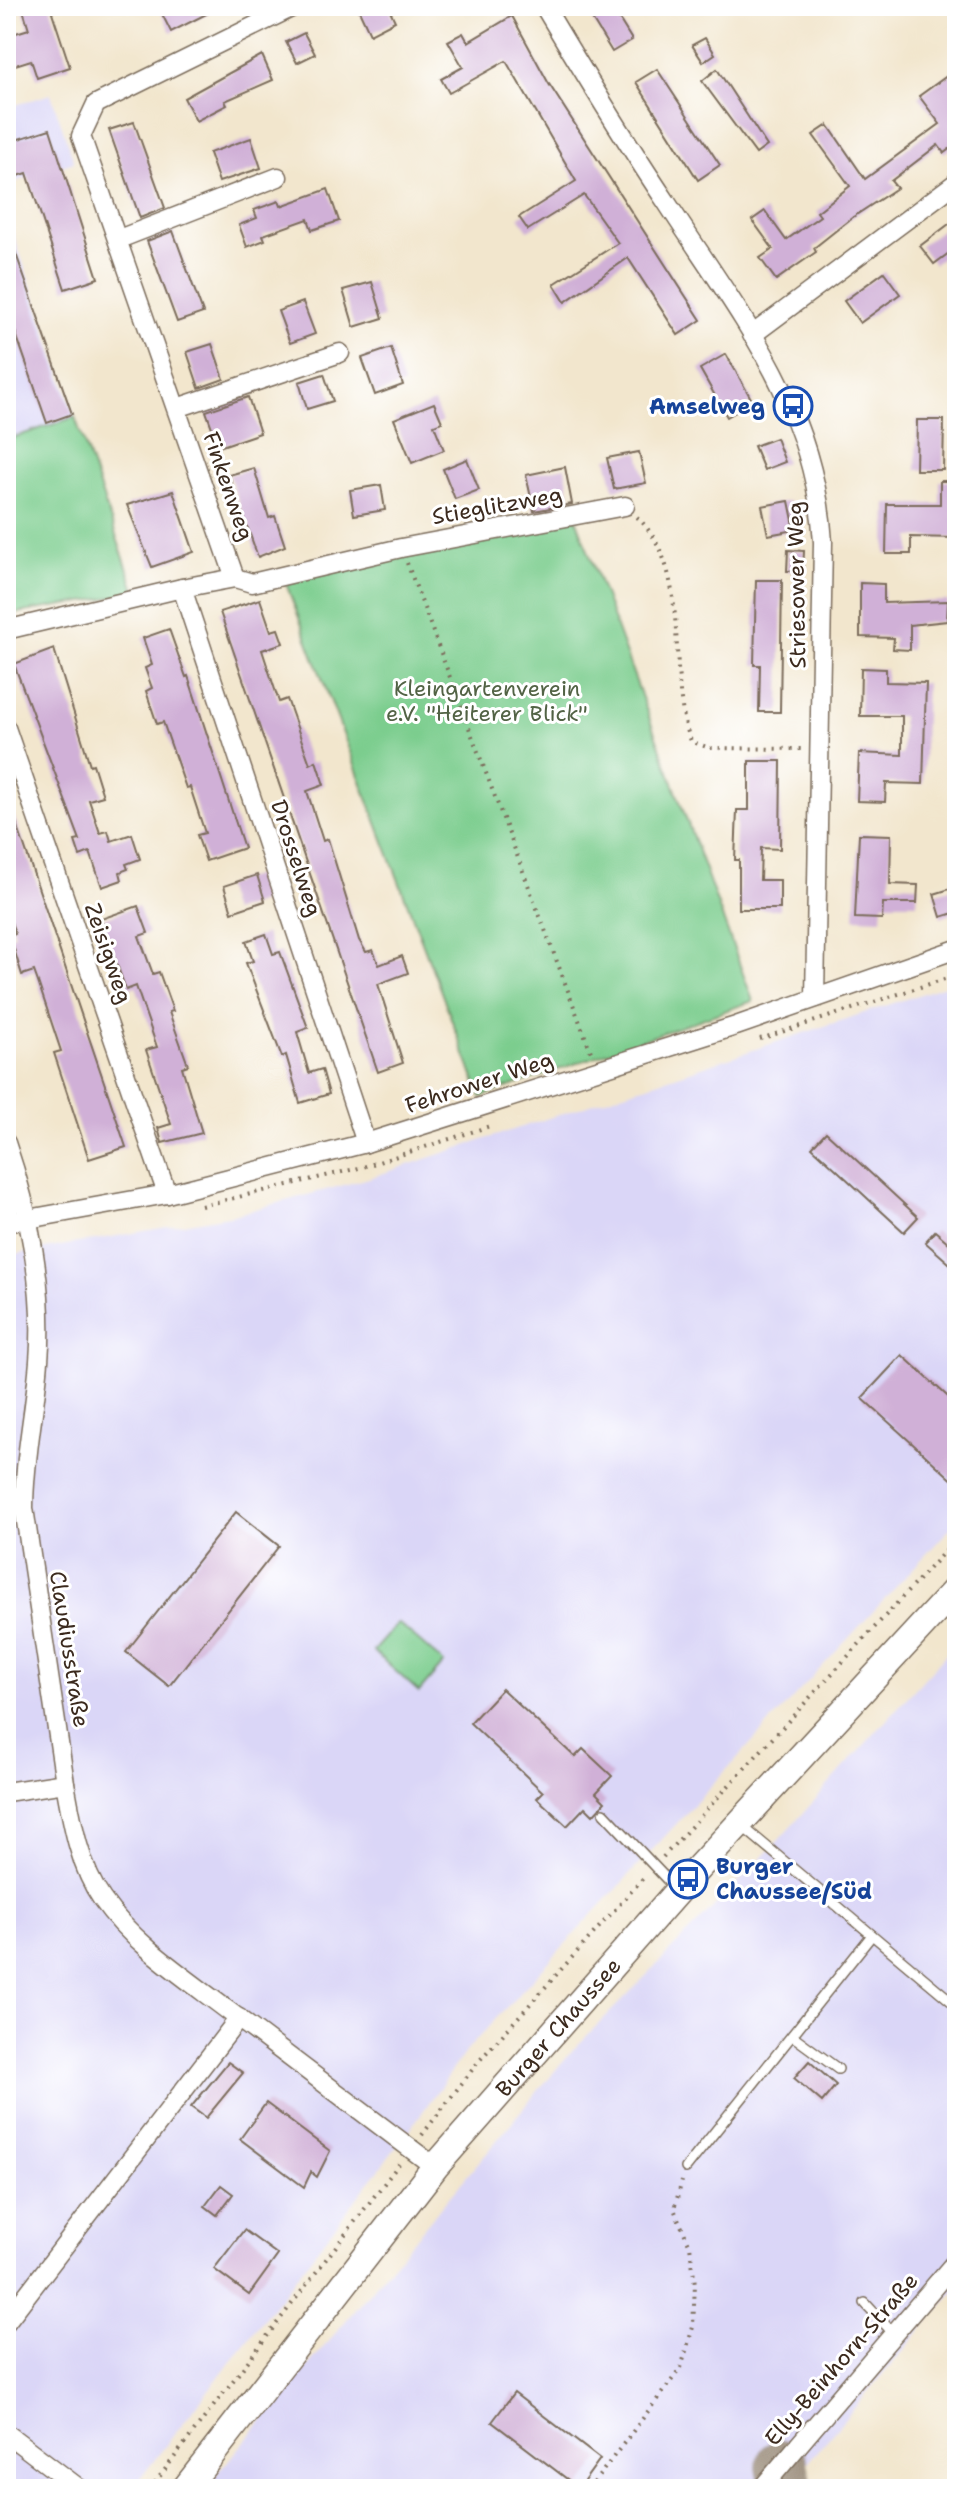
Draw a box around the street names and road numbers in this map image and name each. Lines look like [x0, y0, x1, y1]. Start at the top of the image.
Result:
street label: Finkenweg [196, 428, 261, 544]
street label: Stieglitzweg [430, 480, 565, 531]
street label: Striesower Weg [781, 501, 812, 669]
street label: Drosselweg [264, 796, 329, 920]
street label: Zeisigweg [78, 899, 139, 1007]
street label: Fehrower Weg [401, 1045, 557, 1120]
street label: Claudiusstraße [43, 1569, 96, 1729]
street label: Burger Chaussee [489, 1951, 627, 2103]
street label: Elly-Beinhorn-Straße [758, 2267, 925, 2452]

